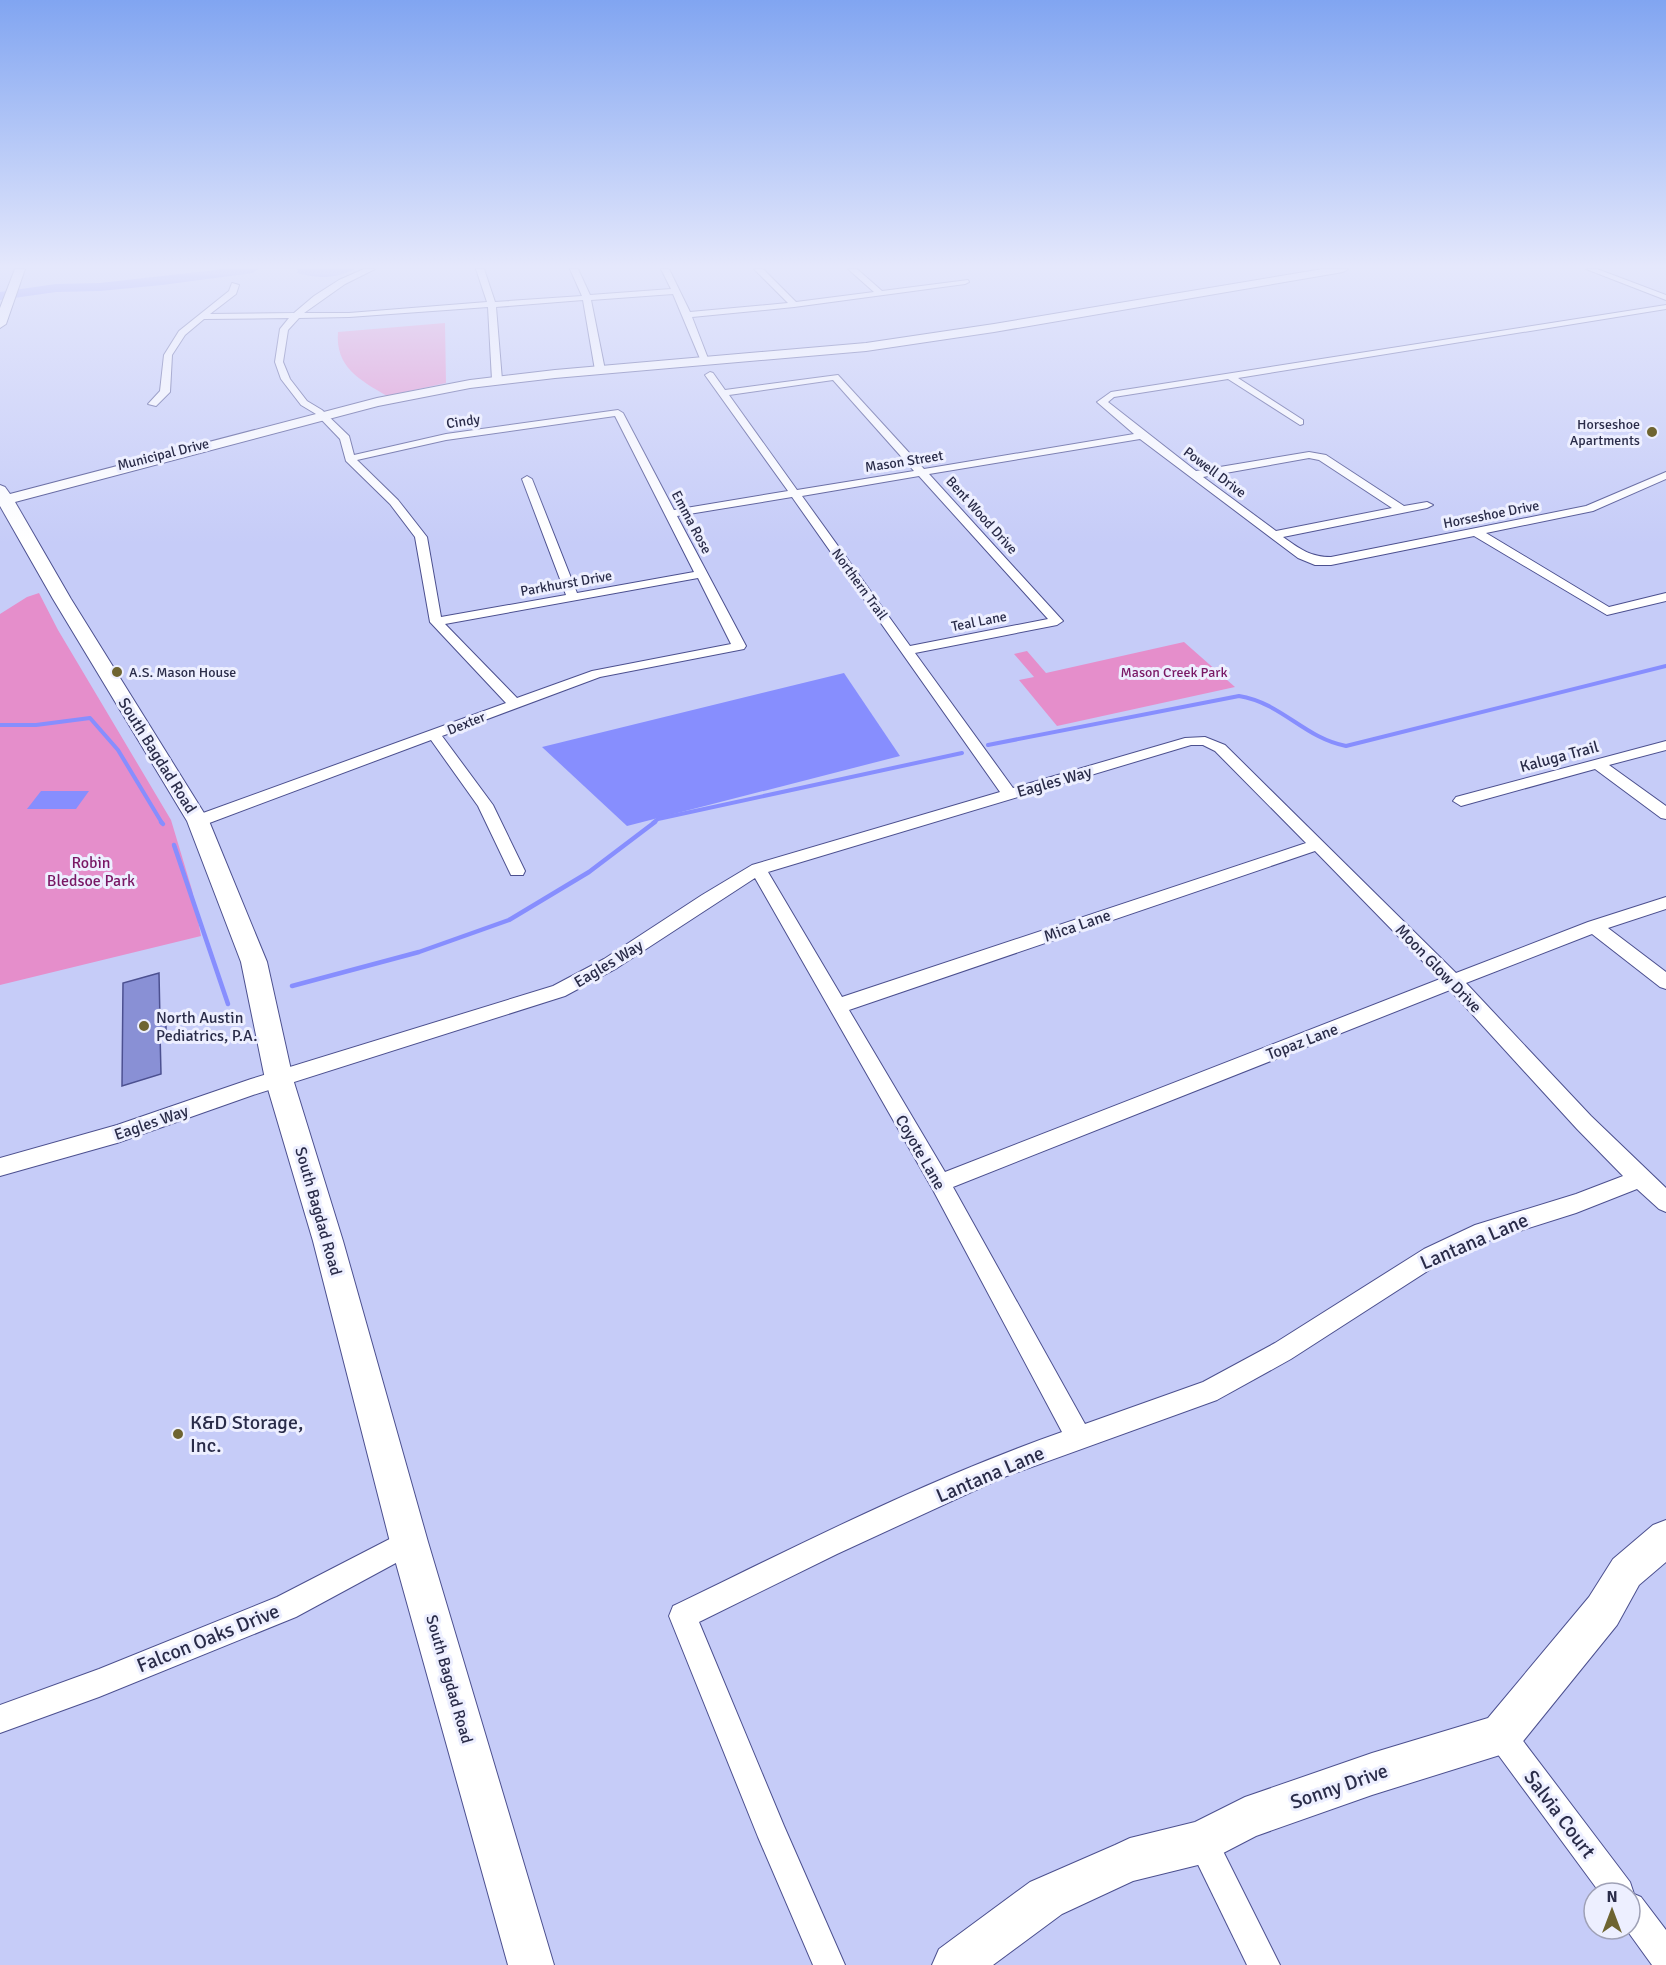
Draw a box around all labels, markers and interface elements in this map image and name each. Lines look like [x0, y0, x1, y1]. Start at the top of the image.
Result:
street label: Cindy [445, 411, 481, 432]
place label: Horseshoe Apartments [1570, 416, 1640, 449]
marker: Horseshoe Apartments [1645, 425, 1659, 439]
street label: Municipal Drive [115, 435, 211, 474]
street label: Powell Drive [1180, 443, 1249, 501]
street label: Mason Street [864, 447, 945, 476]
street label: Bent Wood Drive [942, 473, 1021, 558]
street label: Emma Rose [668, 488, 715, 557]
street label: Horseshoe Drive [1442, 497, 1541, 532]
street label: Northern Trail [828, 545, 891, 623]
street label: Parkhurst Drive [519, 567, 613, 600]
street label: Teal Lane [950, 608, 1008, 635]
place label: A.S. Mason House [129, 664, 236, 681]
park label: Mason Creek Park [1121, 664, 1227, 681]
marker: A.S. Mason House [110, 665, 124, 679]
street label: South Bagdad Road [113, 694, 201, 817]
street label: Dexter [445, 708, 488, 739]
street label: Kaluga Trail [1518, 737, 1601, 777]
street label: Eagles Way [1015, 762, 1094, 802]
park label: Robin Bledsoe Park [47, 853, 135, 891]
street label: Mica Lane [1041, 905, 1113, 947]
street label: Moon Glow Drive [1391, 920, 1486, 1017]
street label: Eagles Way [570, 935, 647, 992]
place label: North Austin Pediatrics, P.A. [156, 1008, 258, 1046]
marker: North Austin Pediatrics, P.A. [137, 1019, 151, 1033]
street label: Topaz Lane [1264, 1019, 1341, 1065]
street label: Eagles Way [112, 1101, 191, 1145]
street label: Coyote Lane [891, 1112, 950, 1193]
street label: South Bagdad Road [290, 1145, 346, 1278]
street label: Lantana Lane [1416, 1207, 1532, 1275]
place label: K&D Storage, Inc. [190, 1410, 303, 1458]
marker: K&D Storage, Inc. [171, 1427, 185, 1441]
street label: Lantana Lane [932, 1440, 1048, 1508]
street label: Falcon Oaks Drive [133, 1598, 283, 1678]
street label: South Bagdad Road [421, 1613, 477, 1746]
street label: Sonny Drive [1287, 1758, 1391, 1815]
street label: Salvia Court [1518, 1765, 1601, 1863]
north arrow [1582, 1881, 1642, 1941]
text: N [1606, 1887, 1618, 1907]

